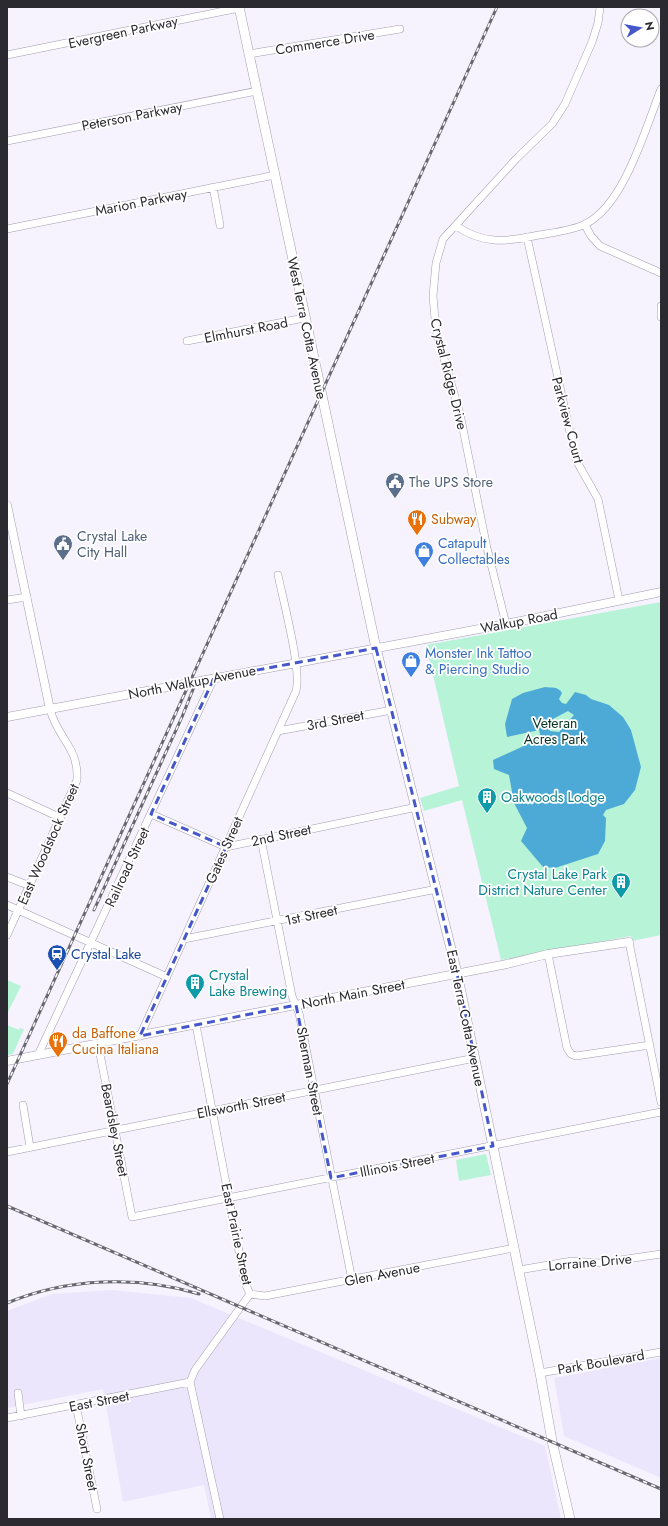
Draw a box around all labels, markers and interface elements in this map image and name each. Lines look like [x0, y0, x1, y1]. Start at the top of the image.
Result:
north arrow [620, 8, 660, 48]
street label: Evergreen Parkway [66, 10, 180, 53]
text: N [641, 20, 659, 32]
street label: Commerce Drive [274, 24, 376, 60]
street label: Peterson Parkway [80, 96, 185, 136]
street label: Marion Parkway [93, 183, 189, 221]
street label: West Terra Cotta Avenue [282, 255, 332, 401]
street label: Elmhurst Road [202, 312, 290, 348]
street label: Crystal Ridge Drive [425, 316, 473, 432]
street label: Parkview Court [547, 375, 589, 466]
public building icon: The UPS Store [384, 471, 406, 499]
place label: The UPS Store [409, 472, 493, 492]
restaurant icon: Subway [406, 508, 428, 536]
place label: Subway [431, 509, 477, 529]
place label: Crystal Lake City Hall [77, 526, 147, 562]
public building icon: Crystal Lake City Hall [52, 533, 74, 561]
place label: Catapult Collectables [438, 533, 510, 569]
shop icon: Catapult Collectables [413, 540, 435, 568]
street label: Walkup Road [479, 604, 559, 638]
place label: Monster Ink Tattoo & Piercing Studio [425, 643, 532, 679]
shop icon: Monster Ink Tattoo & Piercing Studio [400, 650, 422, 678]
street label: North Walkup Avenue [126, 660, 258, 704]
street label: 3rd Street [305, 705, 366, 735]
park label: Veteran Acres Park [524, 713, 587, 749]
street label: East Woodstock Street [12, 780, 84, 908]
building icon: Oakwoods Lodge [476, 786, 498, 814]
place label: Oakwoods Lodge [501, 787, 605, 807]
street label: Gates Street [200, 813, 248, 887]
street label: 2nd Street [249, 819, 313, 851]
street label: Railroad Street [100, 823, 155, 910]
place label: Crystal Lake Park District Nature Center [478, 864, 608, 900]
building icon: Crystal Lake Park District Nature Center [610, 871, 632, 899]
street label: 1st Street [283, 900, 340, 930]
station icon: Crystal Lake [46, 943, 68, 971]
place label: Crystal Lake [71, 944, 141, 964]
street label: East Terra Cotta Avenue [442, 948, 490, 1088]
place label: Crystal Lake Brewing [209, 965, 287, 1001]
building icon: Crystal Lake Brewing [184, 972, 206, 1000]
street label: North Main Street [300, 974, 407, 1014]
place label: da Baffone Cucina Italiana [72, 1023, 159, 1059]
street label: Sherman Street [292, 1025, 328, 1118]
restaurant icon: da Baffone Cucina Italiana [47, 1030, 69, 1058]
street label: Beardsley Street [96, 1082, 134, 1179]
street label: Ellsworth Street [195, 1086, 288, 1123]
street label: Illinois Street [358, 1148, 437, 1182]
street label: East Prairie Street [216, 1181, 258, 1287]
street label: Lorraine Drive [547, 1248, 633, 1276]
street label: Glen Avenue [343, 1257, 421, 1291]
street label: Park Boulevard [556, 1345, 646, 1379]
street label: East Street [67, 1385, 131, 1417]
street label: Short Street [71, 1422, 103, 1493]

